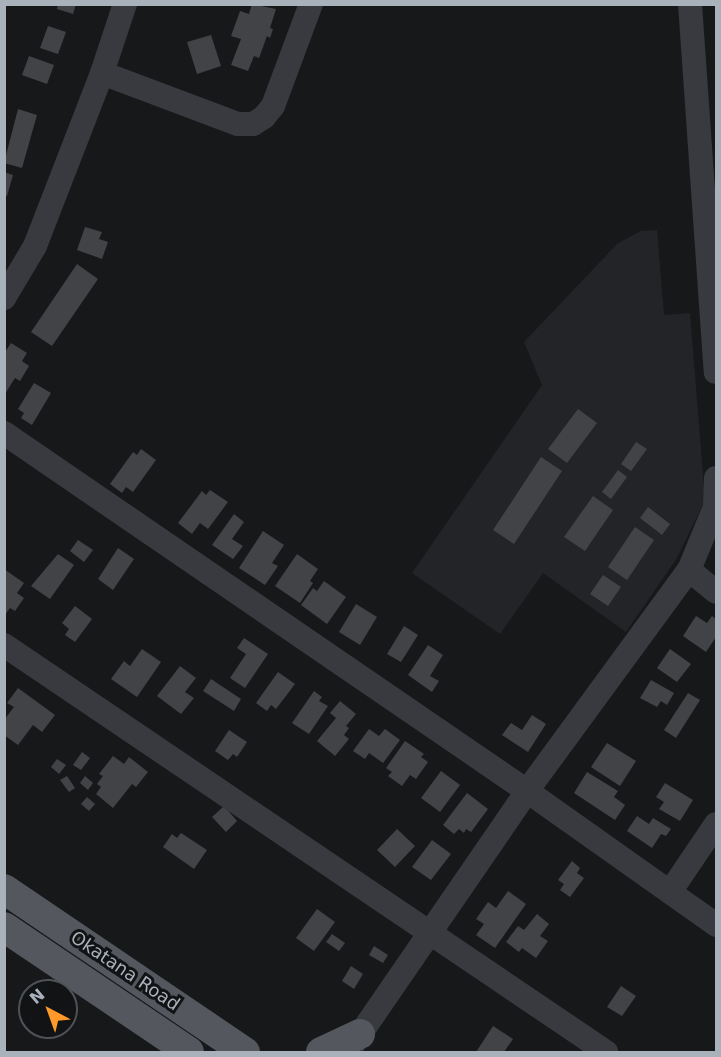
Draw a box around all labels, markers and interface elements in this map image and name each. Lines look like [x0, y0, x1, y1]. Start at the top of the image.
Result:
street label: Okatana Road [66, 927, 184, 1015]
north arrow [18, 979, 78, 1039]
text: N [26, 985, 48, 1008]

